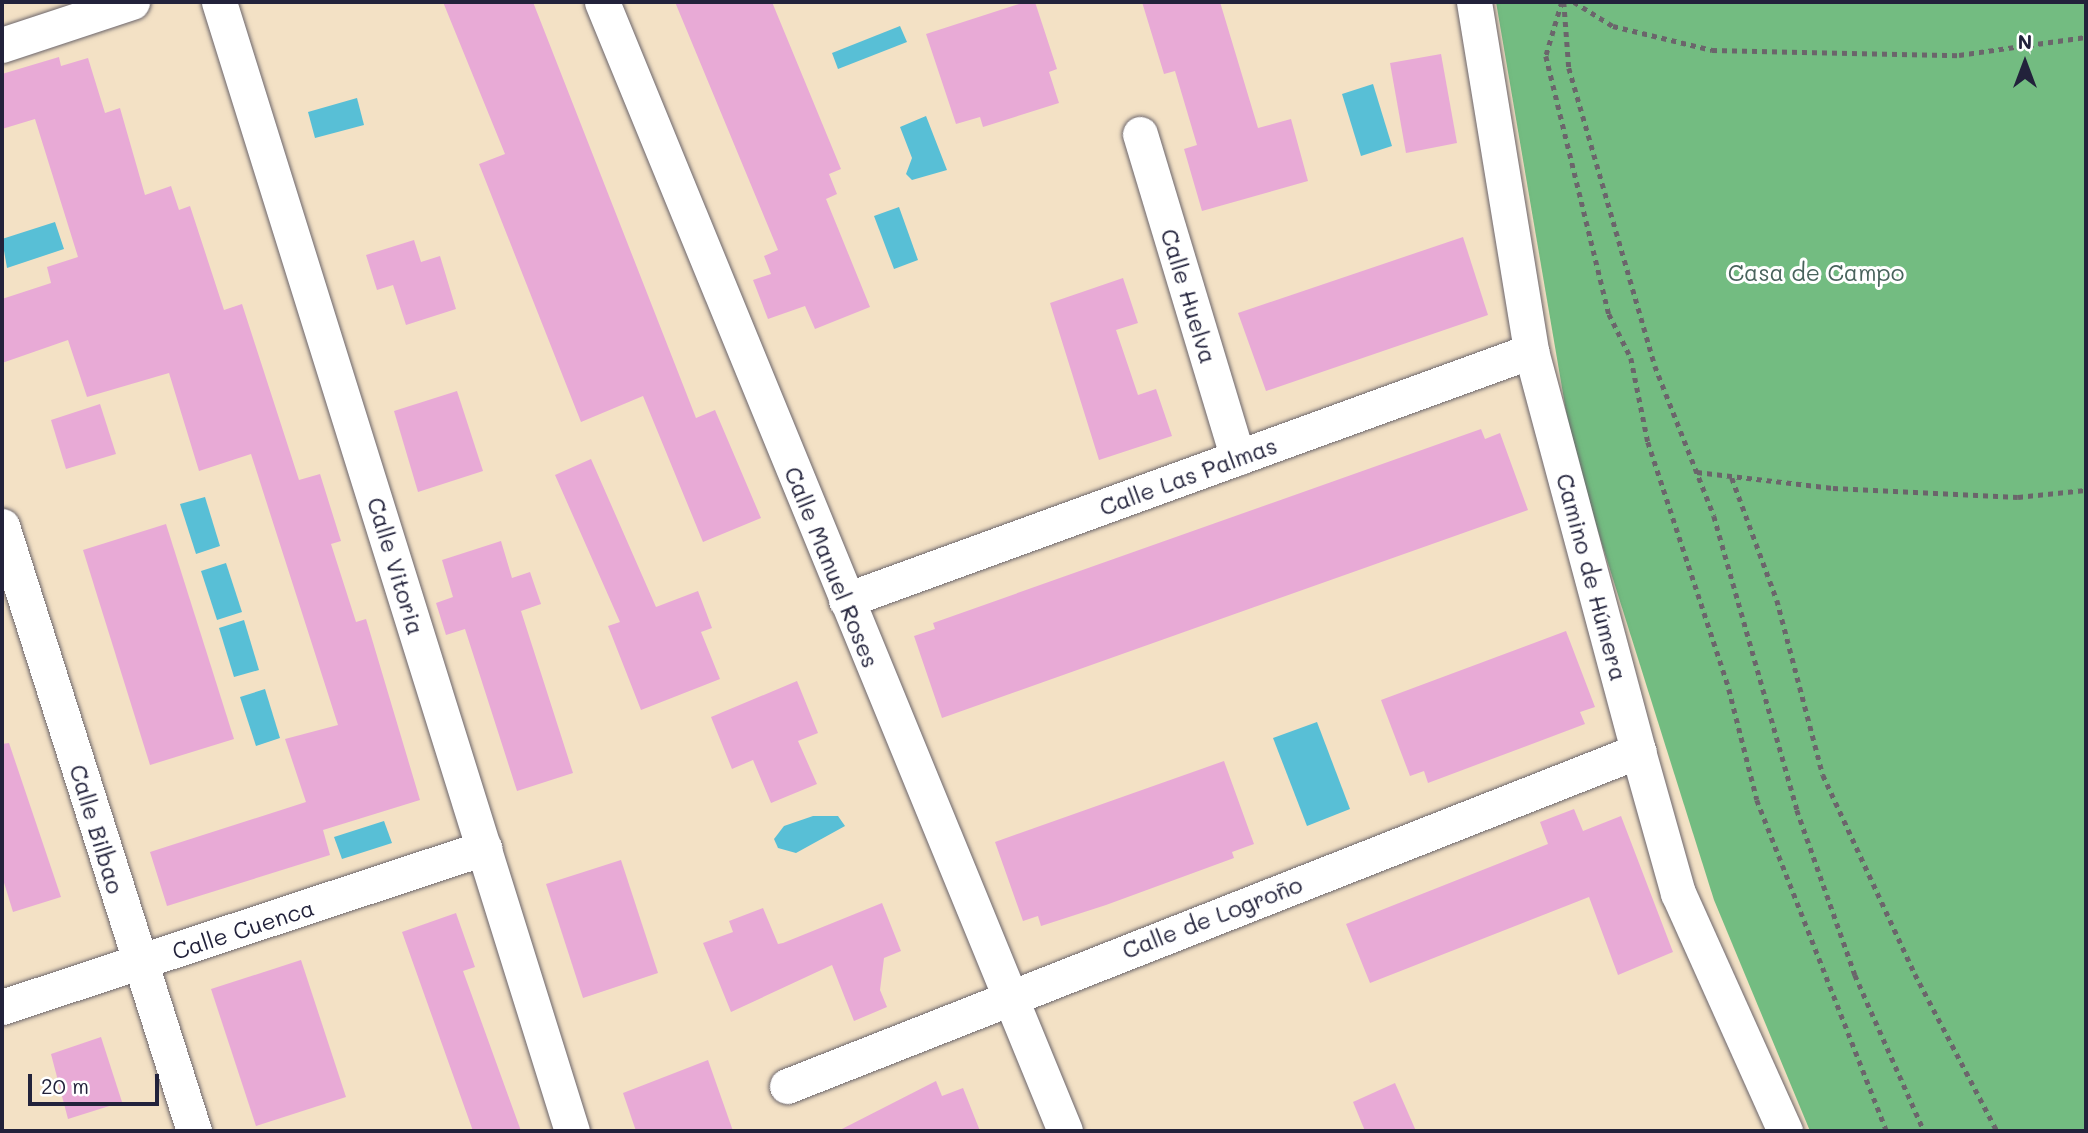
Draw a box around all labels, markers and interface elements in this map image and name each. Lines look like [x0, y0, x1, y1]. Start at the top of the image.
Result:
north arrow [1990, 28, 2060, 98]
text: N [2018, 29, 2032, 54]
street label: Calle Huelva [1155, 225, 1223, 367]
park label: Casa de Campo [1728, 258, 1904, 286]
street label: Calle Las Palmas [1095, 431, 1281, 521]
street label: Calle Manuel Roses [779, 463, 885, 671]
street label: Camino de Húmera [1551, 470, 1633, 684]
street label: Calle Vitoria [362, 494, 430, 638]
street label: Calle Bilbao [64, 761, 130, 897]
street label: Calle de Logroño [1118, 870, 1306, 964]
street label: Calle Cuenca [168, 893, 318, 965]
scale bar [32, 1060, 163, 1104]
text: 20 m [41, 1072, 89, 1099]

